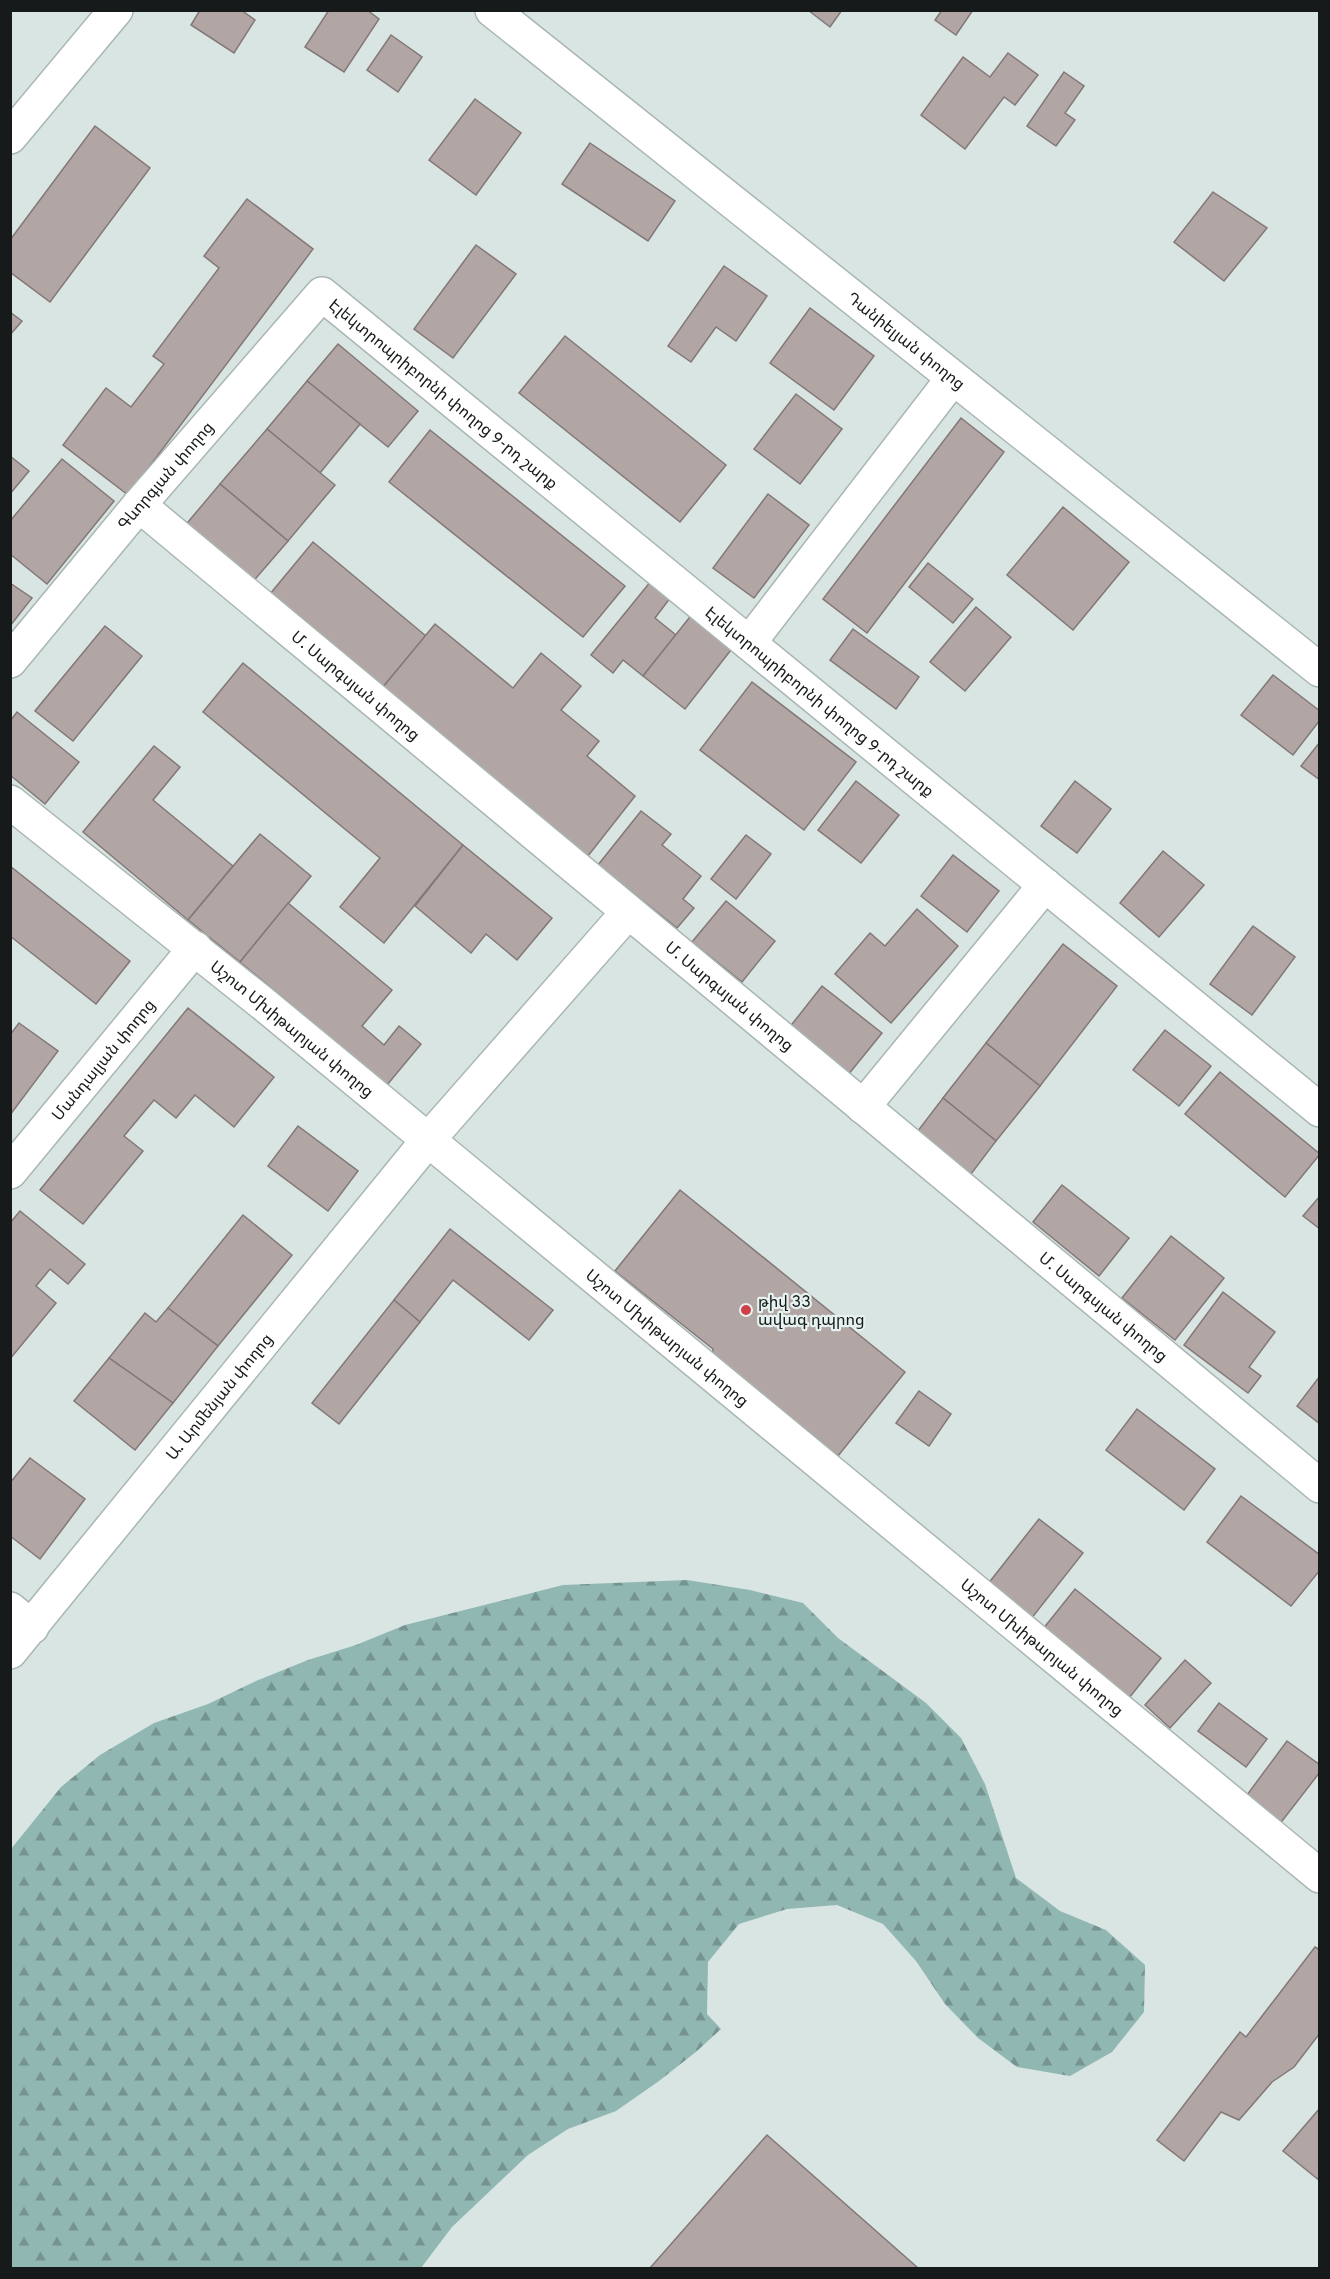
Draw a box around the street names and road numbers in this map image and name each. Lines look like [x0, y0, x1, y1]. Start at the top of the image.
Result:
street label: Դանիելյան փողոց [842, 289, 968, 395]
street label: Էլեկտրոպրիբորնի փողոց 9-րդ շարք [324, 296, 561, 494]
street label: Գևորգյան փողոց [114, 418, 219, 535]
street label: Էլեկտրոպրիբորնի փողոց 9-րդ շարք [700, 603, 937, 802]
street label: Մ. Սարգսյան փողոց [286, 628, 423, 746]
street label: Մ. Սարգսյան փողոց [660, 938, 797, 1056]
street label: Աշոտ Մխիթարյան փողոց [205, 957, 377, 1103]
street label: Մանդալյան փողոց [49, 996, 160, 1126]
street label: Մ. Սարգսյան փողոց [1034, 1249, 1171, 1367]
street label: Աշոտ Մխիթարյան փողոց [581, 1266, 752, 1412]
street label: Ա. Արմենյան փողոց [163, 1330, 278, 1465]
street label: Աշոտ Մխիթարյան փողոց [956, 1575, 1127, 1721]

